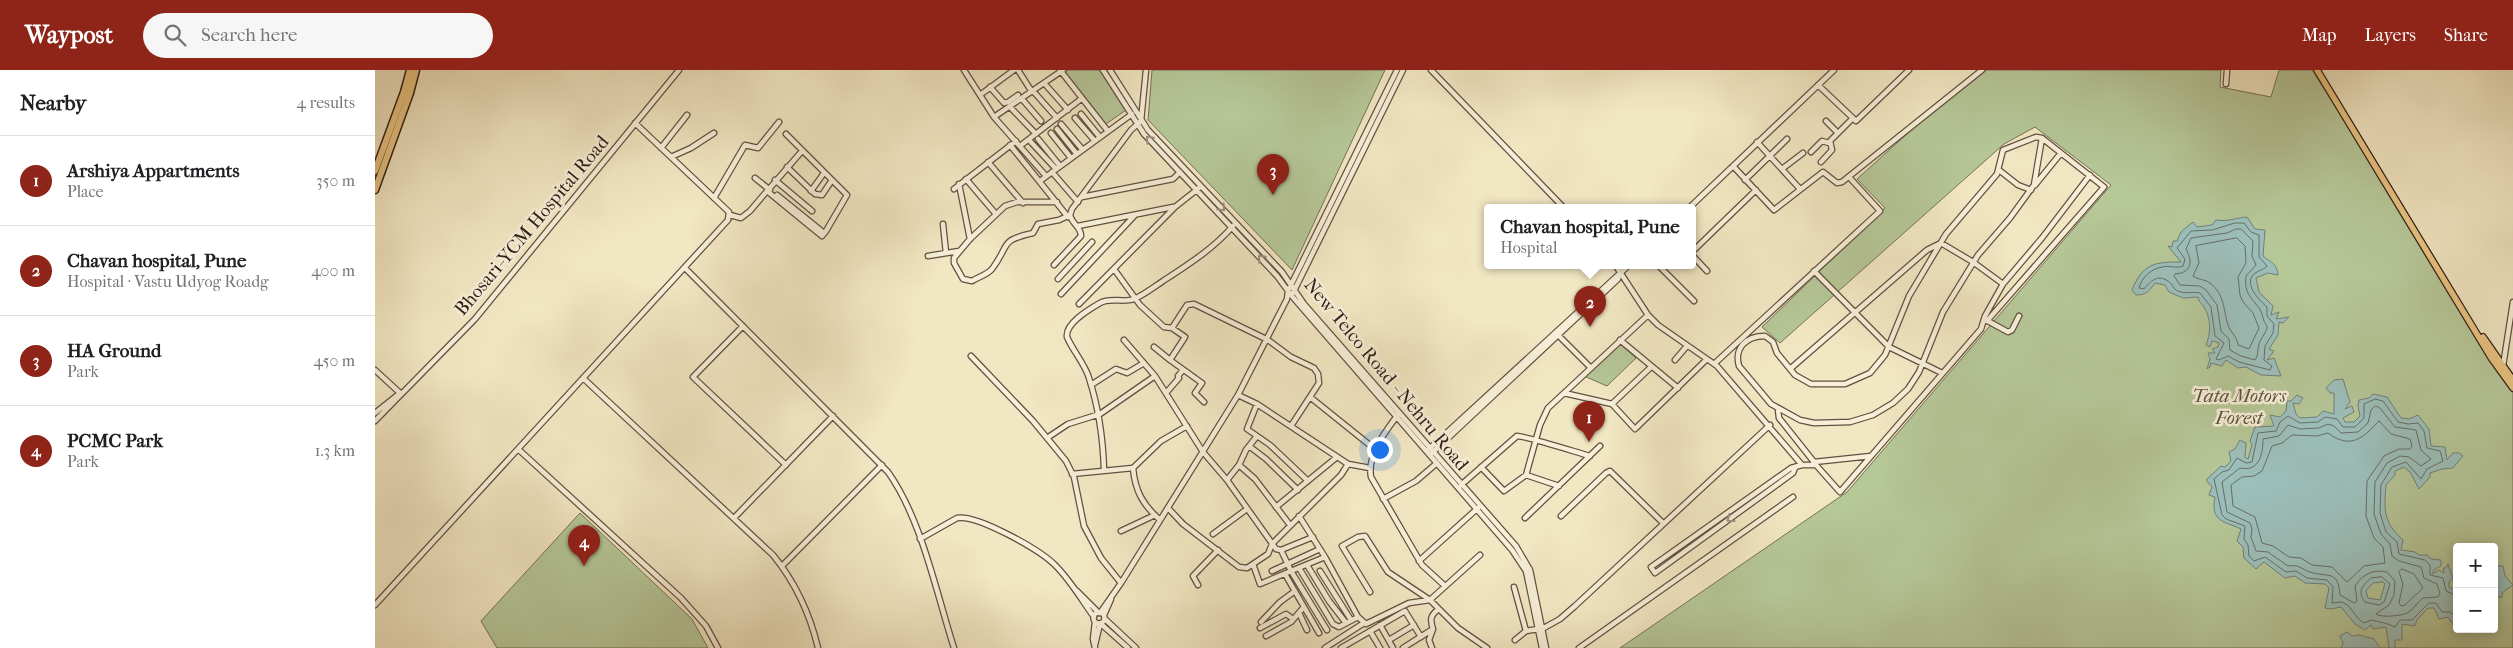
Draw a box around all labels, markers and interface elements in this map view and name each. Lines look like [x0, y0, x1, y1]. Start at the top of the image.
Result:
search box [143, 13, 493, 58]
text: Waypost [25, 21, 113, 49]
icon: search [161, 21, 189, 49]
text: Search here [201, 24, 297, 46]
text: Map [2302, 25, 2336, 46]
text: Layers [2364, 25, 2416, 46]
text: Share [2444, 25, 2488, 46]
text: Nearby [20, 91, 86, 115]
text: 4 results [297, 93, 355, 112]
street label: Bhosari-YCM Hospital Road [450, 131, 614, 320]
one-way arrow [1146, 136, 1155, 145]
pin: 3 [1257, 154, 1289, 195]
text: Arshiya Appartments [67, 160, 240, 182]
text: 1 [33, 171, 39, 190]
text: 350 m [316, 171, 355, 190]
text: Place [67, 182, 103, 201]
one-way arrow [1216, 202, 1225, 211]
popup [1484, 204, 1696, 269]
text: Chavan hospital, Pune [1500, 216, 1680, 238]
text: Hospital [1500, 238, 1558, 257]
text: Chavan hospital, Pune [67, 250, 246, 272]
one-way arrow [1258, 254, 1267, 263]
text: 2 [32, 261, 40, 280]
text: 400 m [311, 261, 355, 280]
text: Hospital · Vastu Udyog Roadg [67, 272, 269, 291]
street label: New Telco Road - Nehru Road [1299, 274, 1473, 476]
pin: 2 [1574, 286, 1606, 327]
text: HA Ground [67, 340, 161, 362]
text: 3 [33, 351, 39, 370]
text: 450 m [314, 351, 355, 370]
text: Park [67, 362, 99, 381]
park label: Tata Motors Forest [2192, 385, 2287, 429]
pin: 1 [1573, 401, 1605, 442]
text: PCMC Park [67, 430, 163, 452]
your location [1367, 437, 1393, 463]
text: 4 [31, 441, 41, 460]
text: 1.3 km [315, 441, 355, 460]
text: Park [67, 452, 99, 471]
one-way arrow [1726, 513, 1735, 522]
pin: 4 [568, 525, 600, 566]
map controls [2453, 543, 2498, 633]
button: + [2453, 543, 2498, 588]
button: − [2453, 588, 2498, 633]

